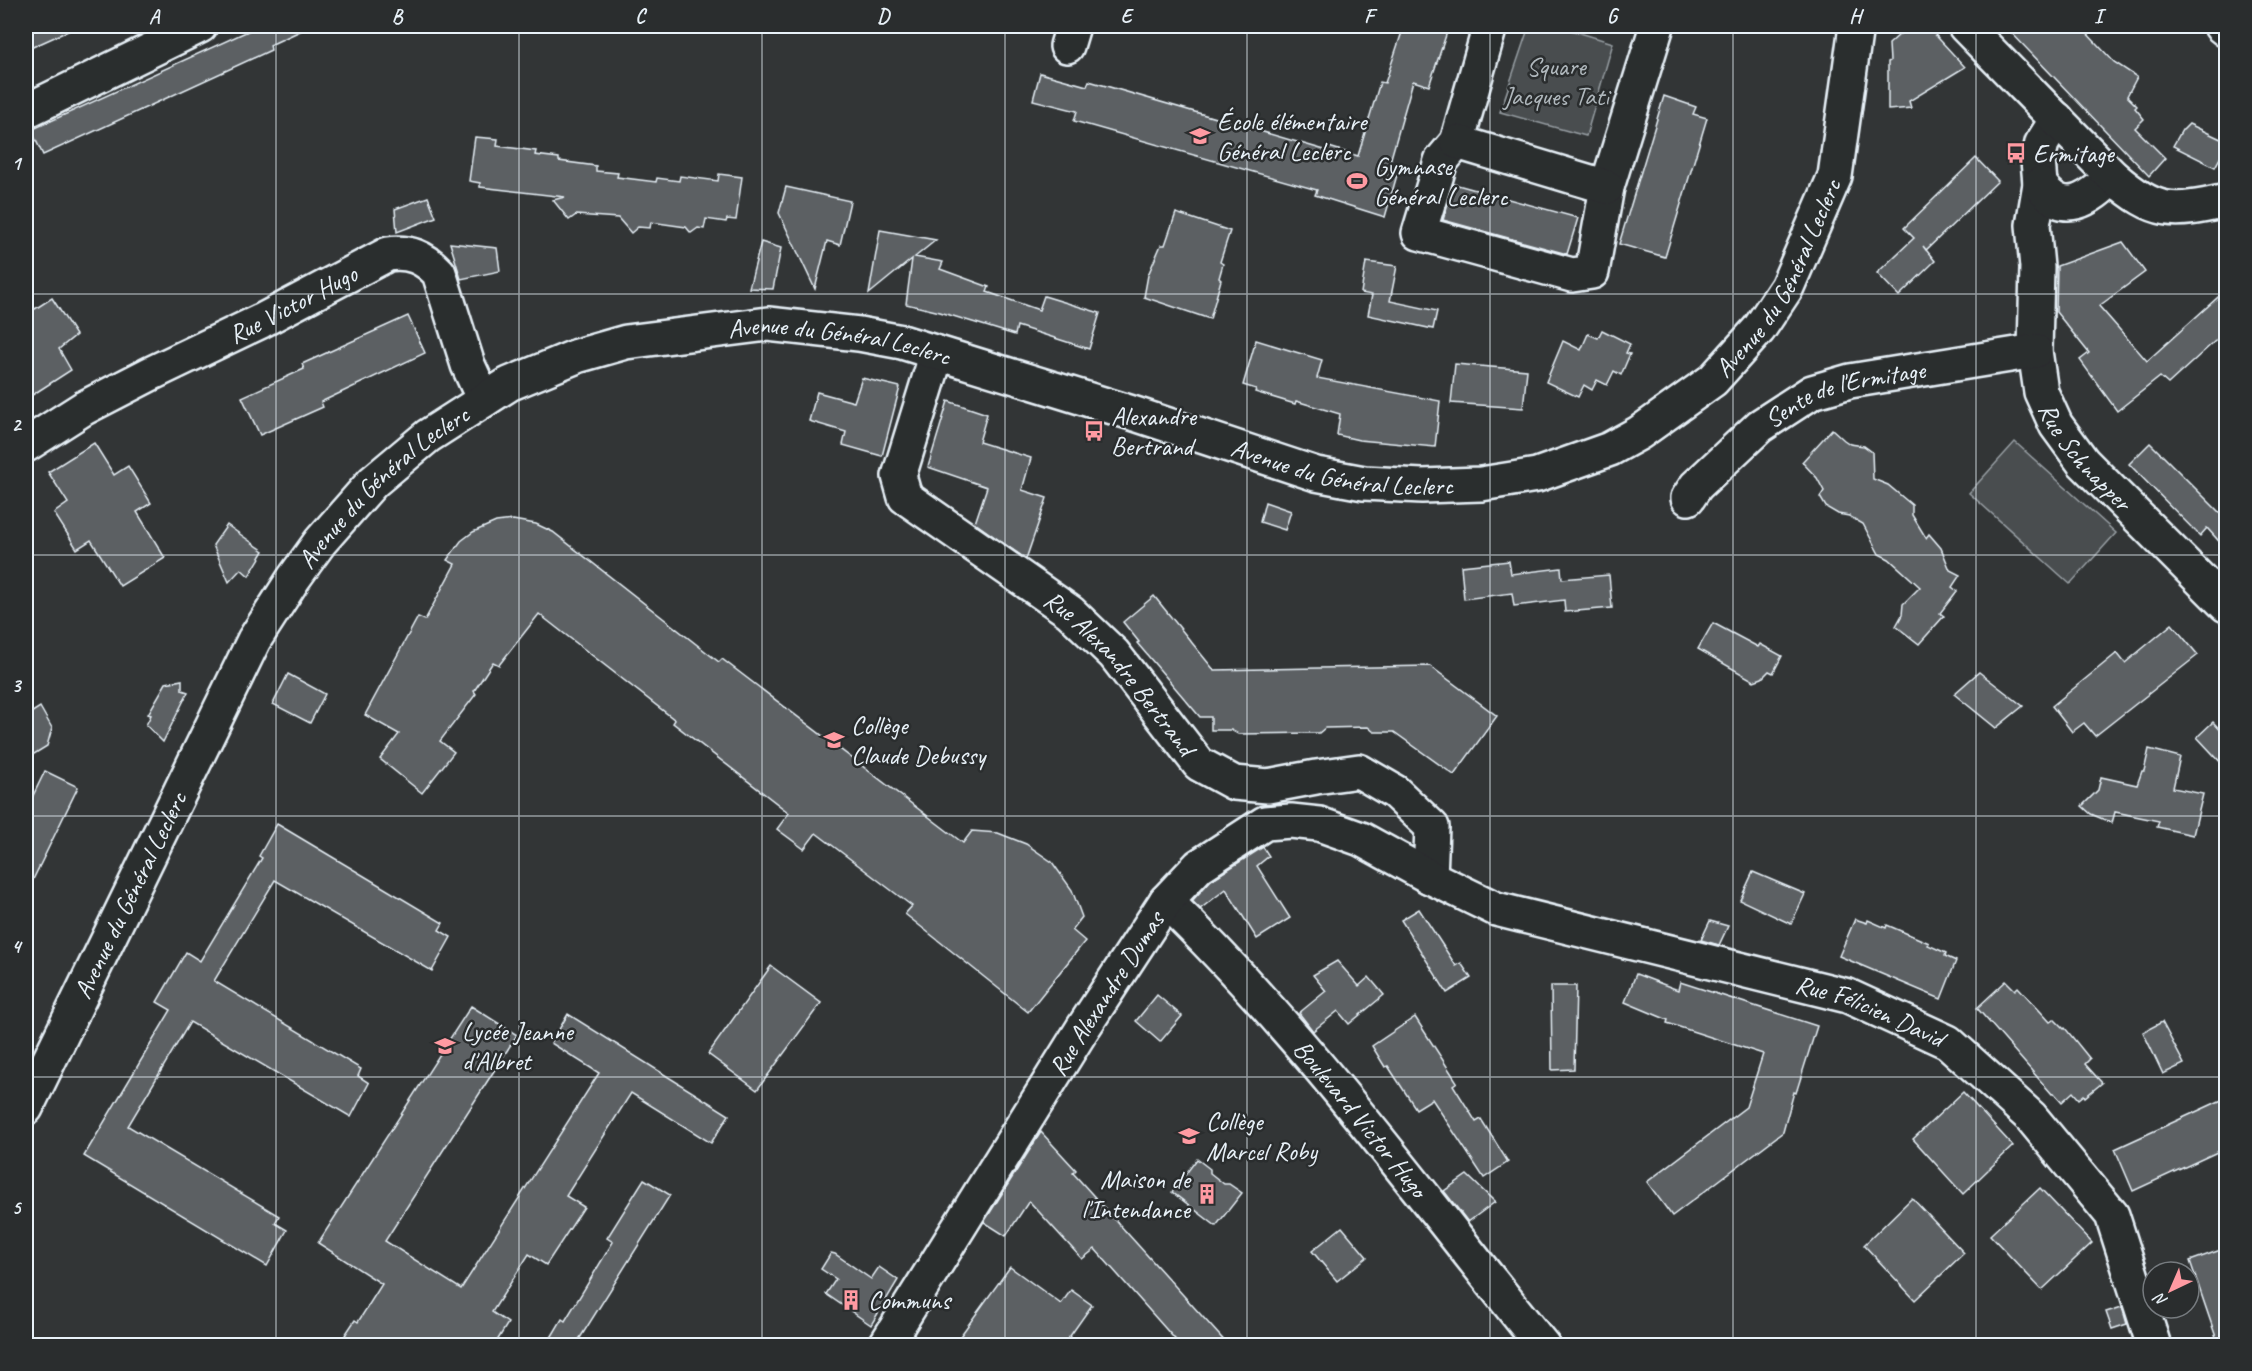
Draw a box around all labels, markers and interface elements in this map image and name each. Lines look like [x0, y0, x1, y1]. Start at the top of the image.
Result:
text: A [149, 4, 161, 29]
text: B [392, 4, 404, 29]
text: C [635, 4, 647, 29]
text: D [877, 4, 891, 29]
text: E [1121, 4, 1135, 29]
text: F [1364, 4, 1378, 29]
text: G [1607, 4, 1620, 29]
text: H [1849, 4, 1864, 29]
text: I [2094, 4, 2107, 29]
park label: Square Jacques Tati [1501, 50, 1612, 113]
place label: École élémentaire Général Leclerc [1217, 105, 1369, 168]
school or university icon: École élémentaire Général Leclerc [1188, 124, 1212, 148]
place label: Ermitage [2033, 137, 2115, 170]
bus stop icon: Ermitage [2004, 141, 2028, 165]
place label: Gymnase Général Leclerc [1374, 150, 1509, 213]
text: 1 [12, 151, 23, 176]
sports icon: Gymnase Général Leclerc [1345, 169, 1369, 193]
street label: Avenue du Général Leclerc [1707, 173, 1849, 384]
street label: Rue Victor Hugo [223, 256, 364, 351]
street label: Avenue du Général Leclerc [726, 307, 956, 373]
street label: Sente de l'Ermitage [1758, 352, 1929, 435]
street label: Avenue du Général Leclerc [290, 397, 476, 575]
street label: Rue Schnapper [2032, 397, 2141, 520]
place label: Alexandre Bertrand [1111, 400, 1198, 463]
text: 2 [12, 412, 23, 437]
bus stop icon: Alexandre Bertrand [1082, 419, 1106, 443]
street label: Avenue du Général Leclerc [1227, 431, 1455, 503]
street label: Rue Alexandre Bertrand [1038, 582, 1205, 765]
text: 3 [12, 673, 23, 698]
place label: Collège Claude Debussy [851, 709, 987, 772]
school or university icon: Collège Claude Debussy [822, 728, 846, 752]
street label: Avenue du Général Leclerc [65, 785, 195, 1004]
street label: Rue Alexandre Dumas [1041, 903, 1172, 1082]
text: 4 [12, 934, 24, 959]
street label: Rue Félicien David [1792, 967, 1953, 1056]
place label: Lycée Jeanne d'Albret [462, 1015, 575, 1078]
street label: Boulevard Victor Hugo [1287, 1033, 1437, 1206]
school or university icon: Lycée Jeanne d'Albret [433, 1034, 457, 1058]
place label: Collège Marcel Roby [1206, 1105, 1319, 1168]
school or university icon: Collège Marcel Roby [1177, 1124, 1201, 1148]
place label: Maison de l'Intendance [1081, 1163, 1193, 1226]
building icon: Maison de l'Intendance [1195, 1182, 1219, 1206]
text: 5 [12, 1195, 23, 1220]
north arrow [2141, 1260, 2201, 1320]
place label: Communs [868, 1284, 952, 1317]
text: N [2149, 1287, 2172, 1311]
building icon: Communs [839, 1288, 863, 1312]

